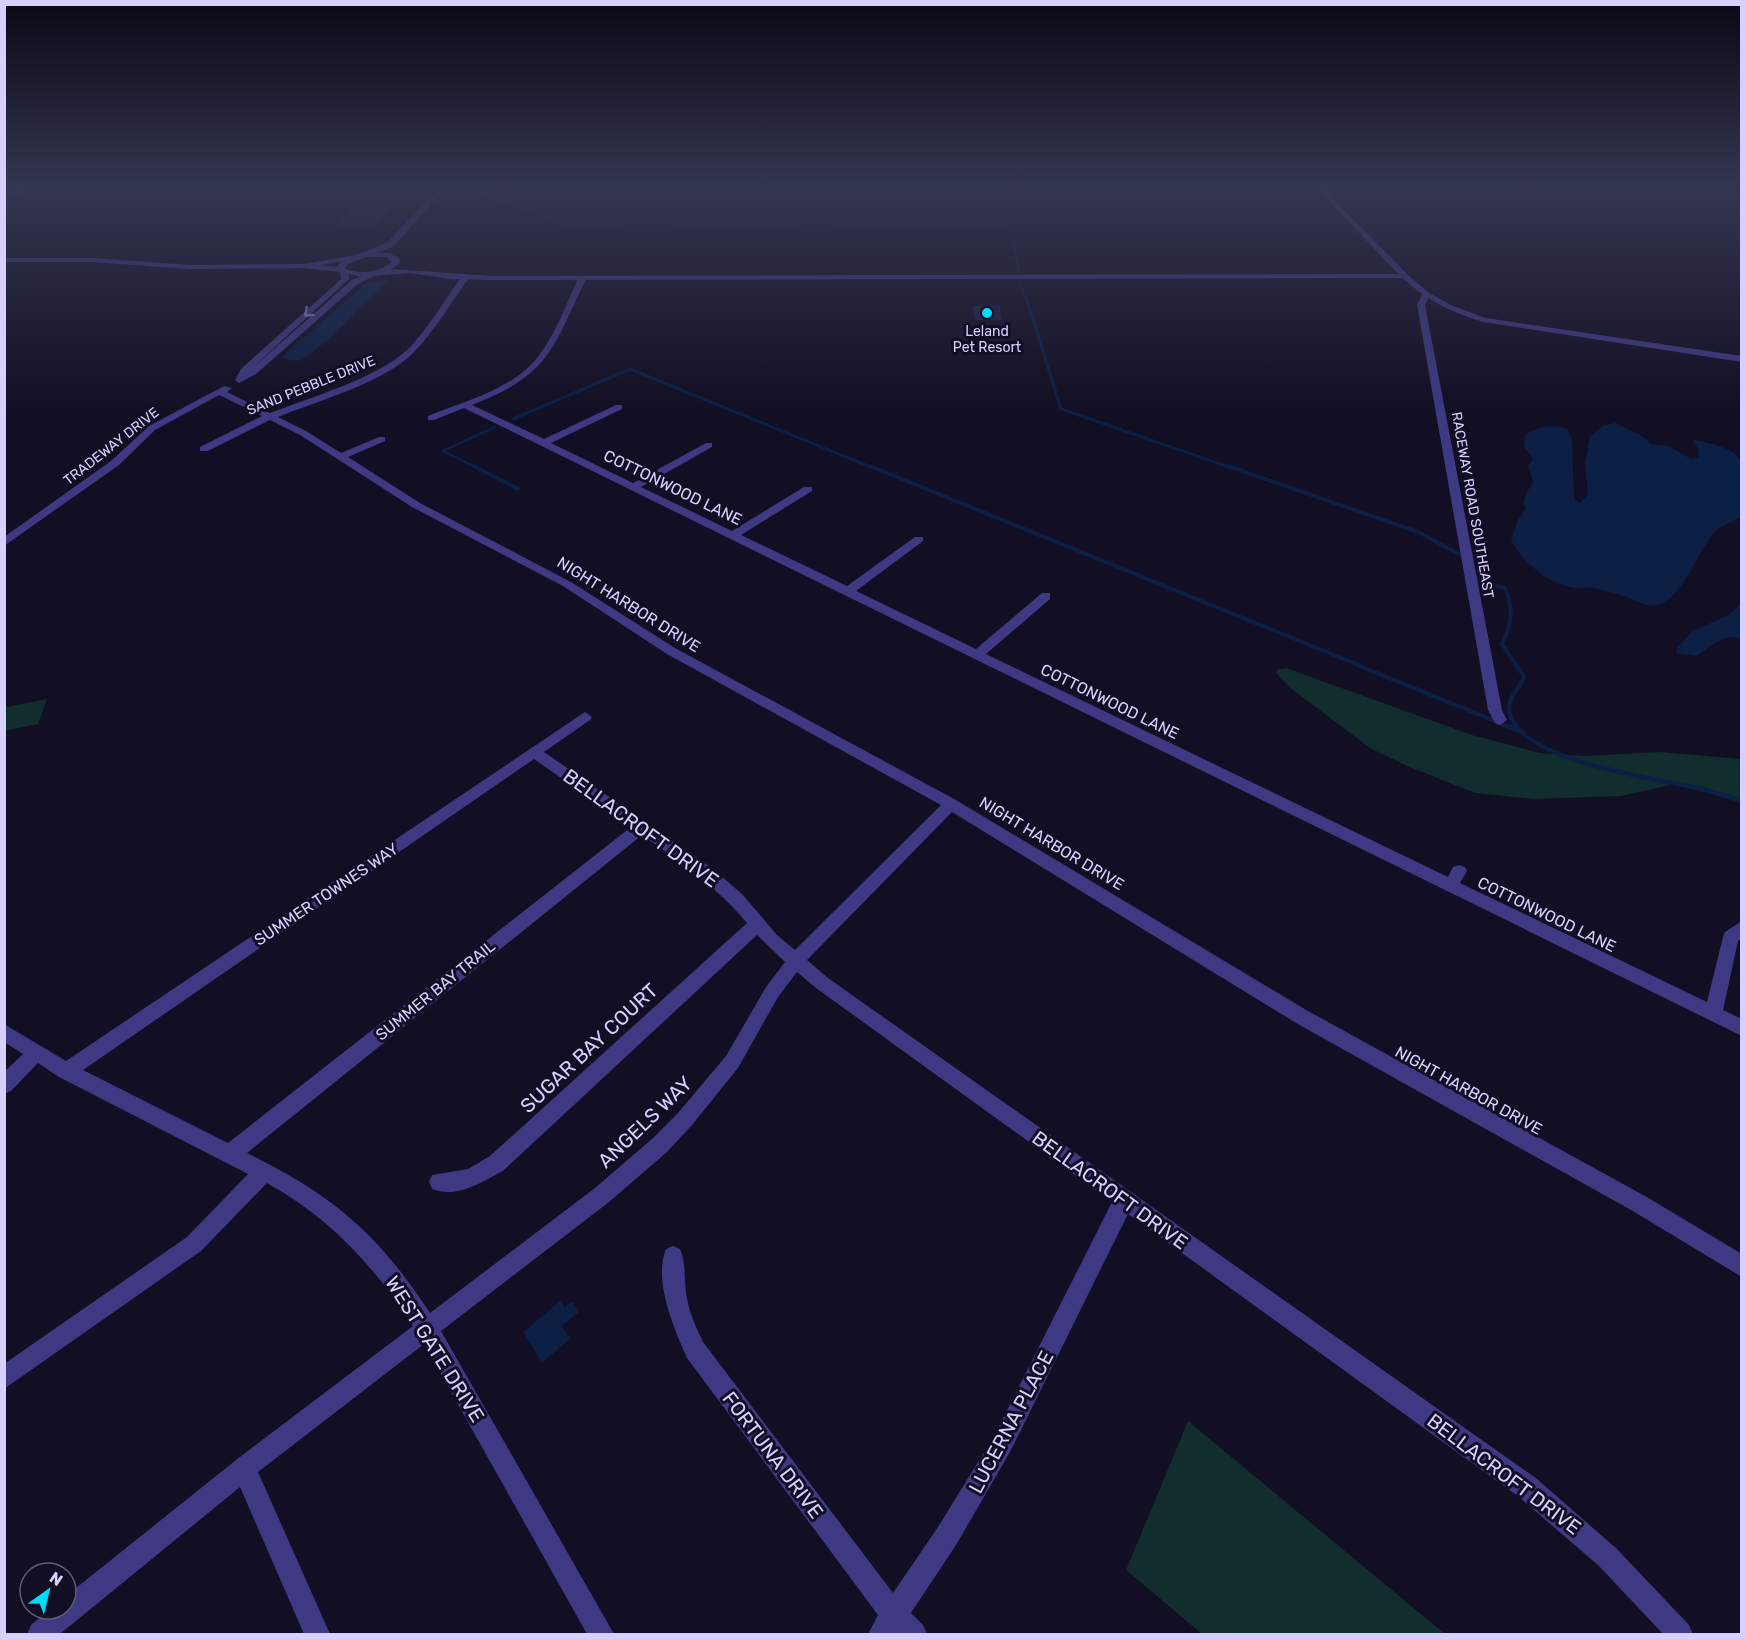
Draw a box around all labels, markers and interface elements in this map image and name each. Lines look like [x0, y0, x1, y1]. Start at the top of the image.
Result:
one-way arrow [304, 306, 315, 317]
marker: Leland Pet Resort [980, 306, 994, 320]
place label: Leland Pet Resort [953, 323, 1022, 356]
street label: SAND PEBBLE DRIVE [244, 352, 378, 419]
street label: TRADEWAY DRIVE [60, 404, 162, 489]
street label: RACEWAY ROAD SOUTHEAST [1448, 411, 1497, 600]
street label: COTTONWOOD LANE [601, 446, 745, 529]
street label: NIGHT HARBOR DRIVE [554, 553, 704, 656]
street label: COTTONWOOD LANE [1038, 660, 1182, 743]
street label: BELLACROFT DRIVE [559, 764, 723, 892]
street label: NIGHT HARBOR DRIVE [976, 793, 1127, 894]
street label: SUMMER TOWNES WAY [251, 839, 402, 950]
street label: COTTONWOOD LANE [1475, 873, 1619, 956]
street label: SUMMER BAY TRAIL [372, 936, 499, 1044]
street label: SUGAR BAY COURT [515, 978, 663, 1118]
street label: NIGHT HARBOR DRIVE [1392, 1042, 1546, 1139]
street label: ANGELS WAY [593, 1071, 697, 1173]
street label: BELLACROFT DRIVE [1028, 1126, 1192, 1254]
street label: WEST GATE DRIVE [380, 1271, 490, 1427]
street label: LUCERNA PLACE [963, 1347, 1059, 1497]
street label: FORTUNA DRIVE [717, 1387, 829, 1523]
street label: BELLACROFT DRIVE [1422, 1408, 1586, 1540]
north arrow [18, 1561, 78, 1621]
text: N [46, 1568, 66, 1590]

